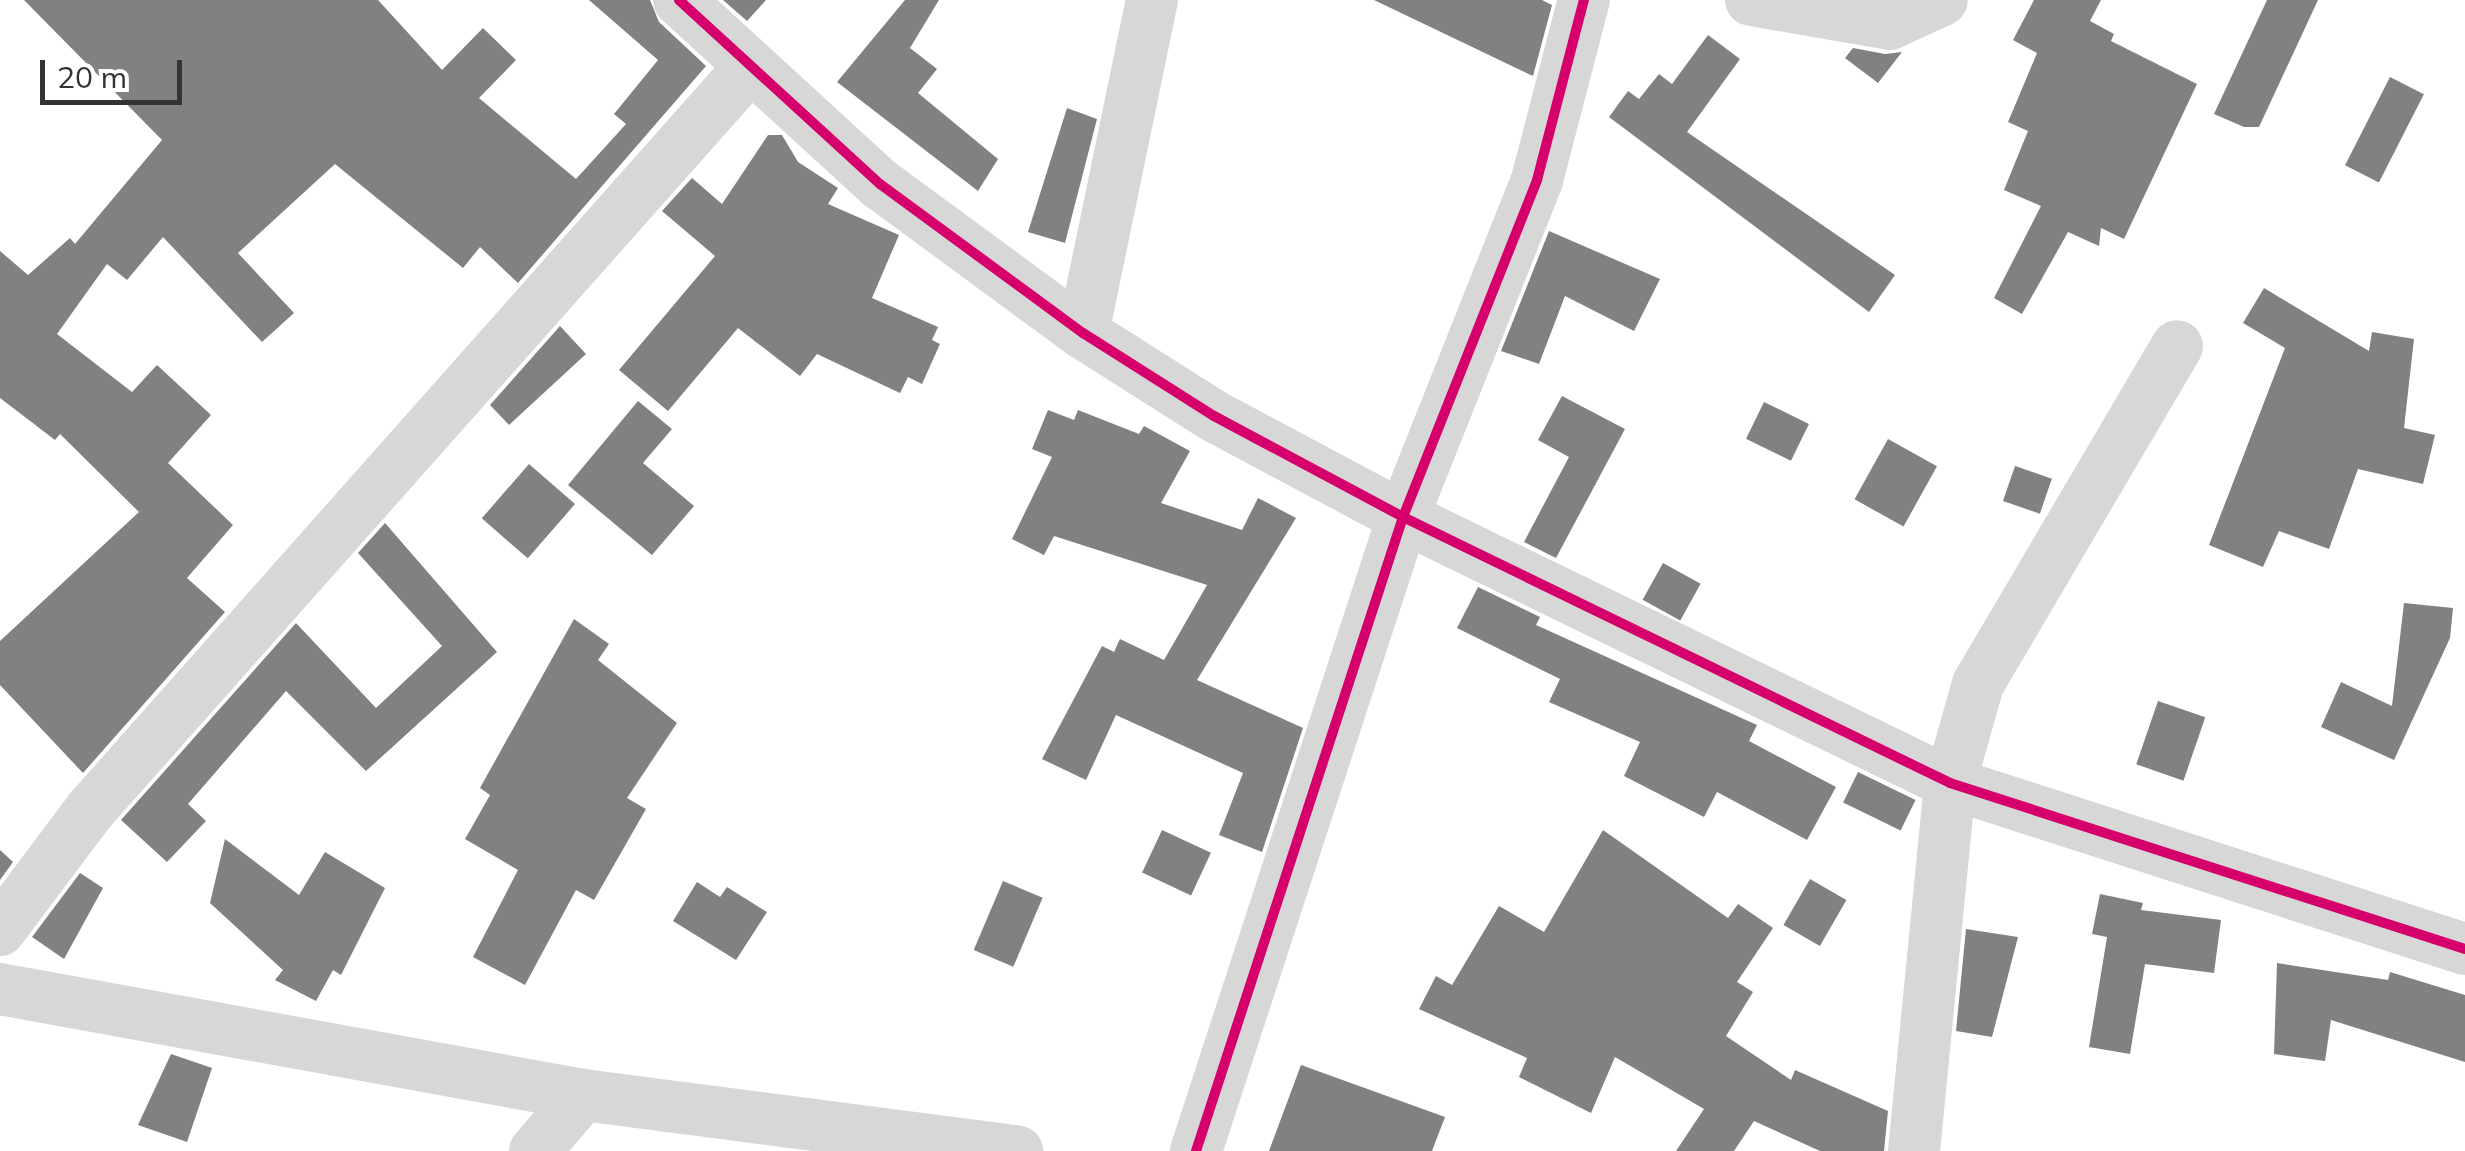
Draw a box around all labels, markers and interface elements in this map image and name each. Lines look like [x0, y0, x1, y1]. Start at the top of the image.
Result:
scale bar [45, 40, 188, 102]
text: 20 m [57, 58, 127, 96]

